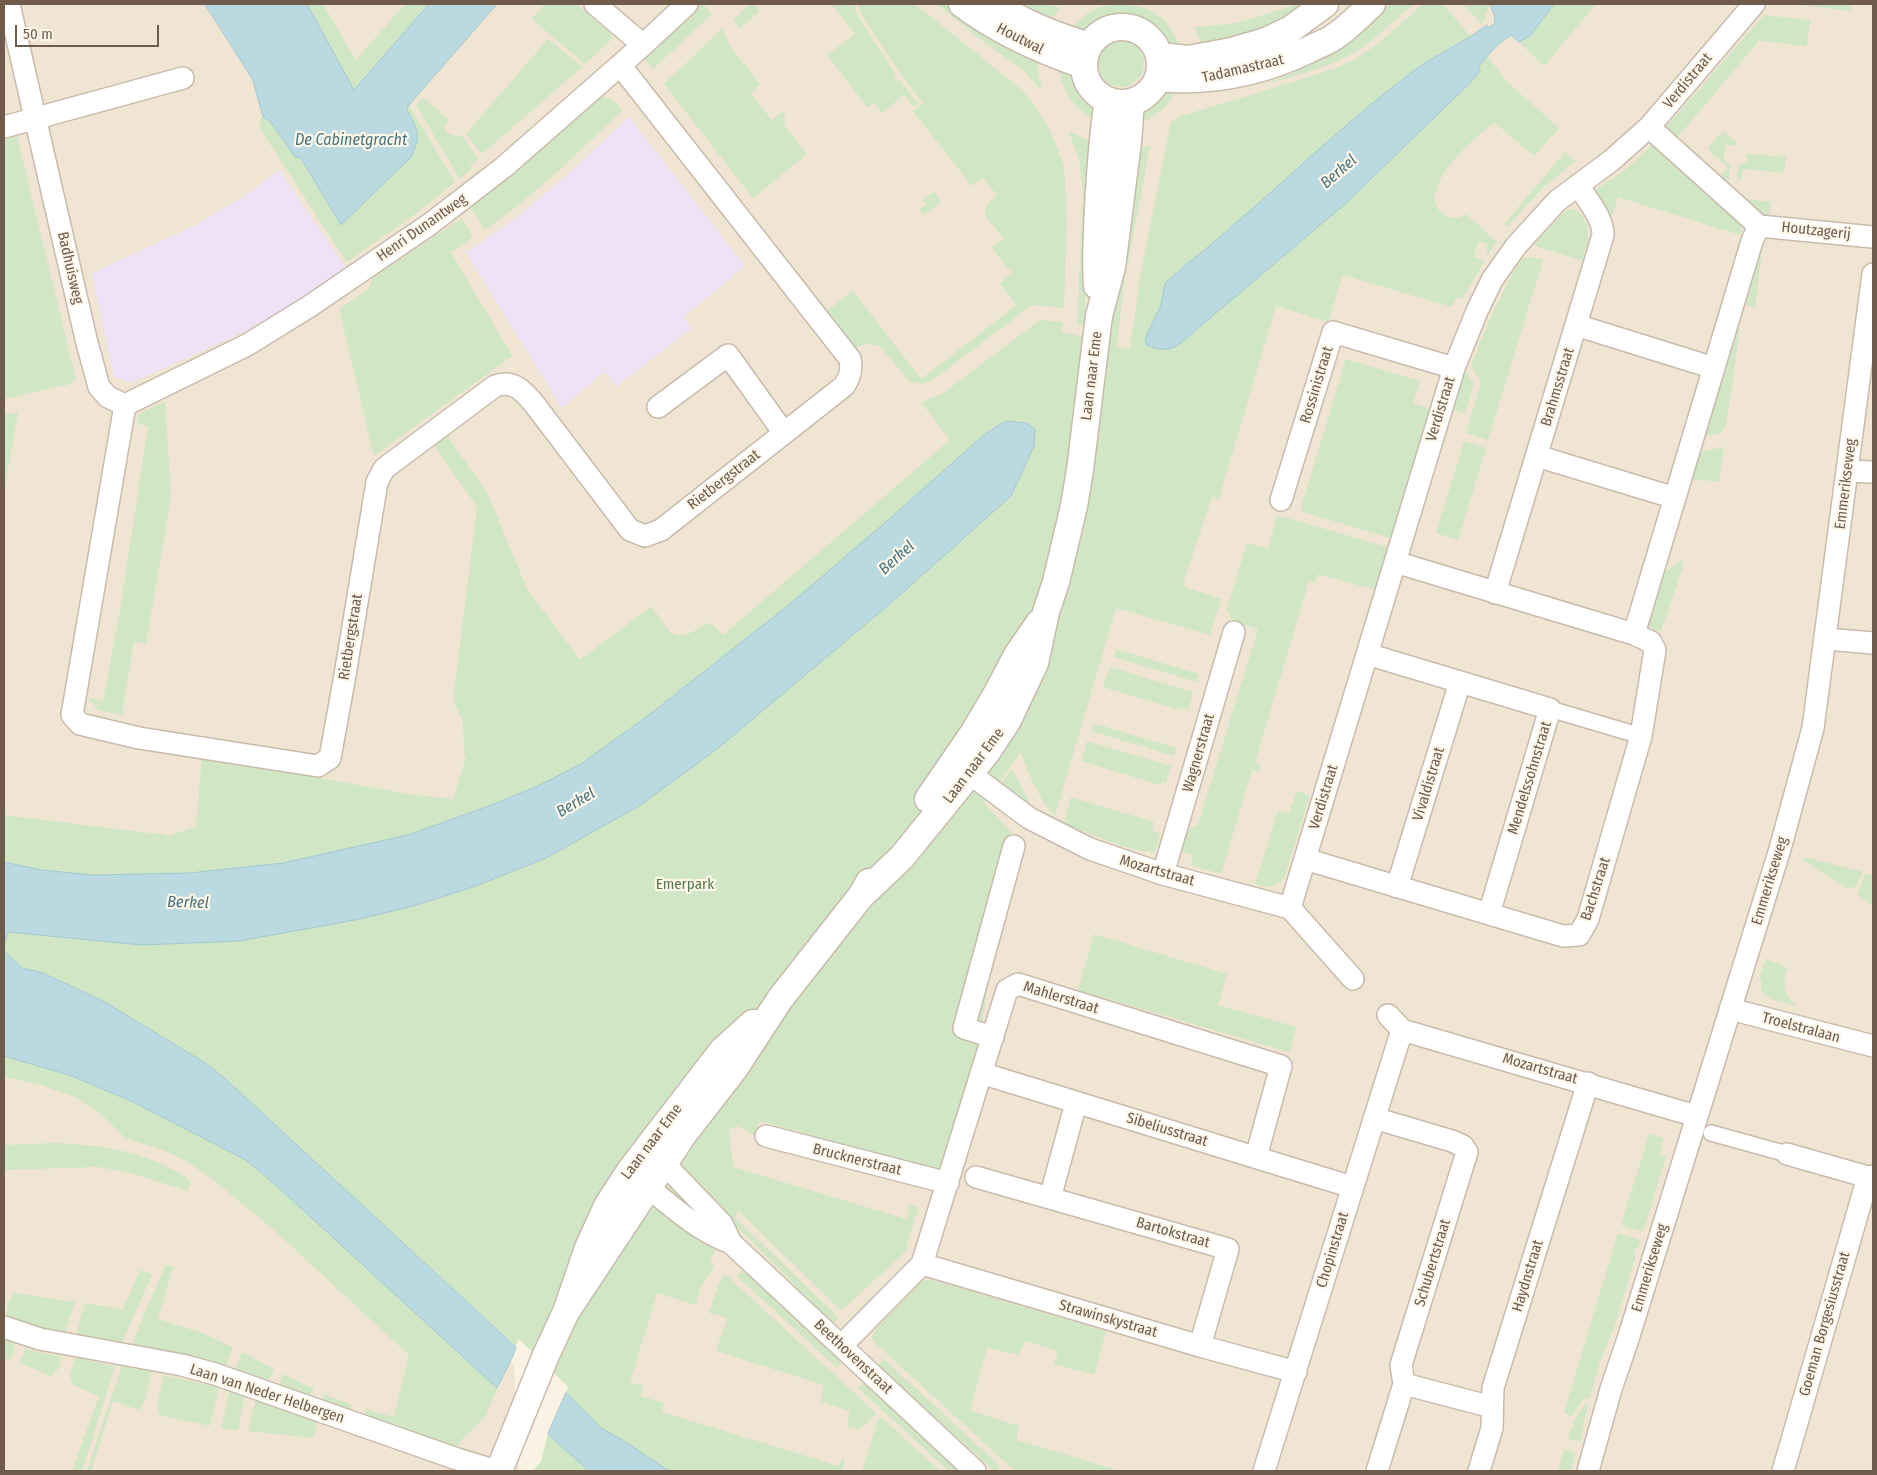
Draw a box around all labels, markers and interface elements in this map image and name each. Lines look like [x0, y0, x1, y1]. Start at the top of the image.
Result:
scale bar [18, 15, 161, 47]
street label: Houtwal [993, 20, 1047, 58]
text: 50 m [23, 25, 53, 43]
street label: Verdistraat [1660, 50, 1716, 112]
street label: Tadamastraat [1200, 51, 1286, 87]
water label: De Cabinetgracht [295, 131, 407, 151]
water label: Berkel [1317, 151, 1361, 193]
street label: Henri Dunantweg [373, 190, 471, 266]
street label: Houtzagerij [1780, 218, 1852, 244]
street label: Badhuisweg [53, 230, 87, 306]
street label: Laan naar Eme [1078, 330, 1106, 422]
street label: Rossinistraat [1297, 344, 1337, 426]
street label: Brahmsstraat [1537, 345, 1579, 429]
street label: Verdistraat [1423, 374, 1459, 444]
street label: Emmerikseweg [1831, 438, 1861, 530]
street label: Rietbergstraat [684, 446, 764, 514]
water label: Berkel [875, 537, 919, 579]
street label: Rietbergstraat [335, 593, 367, 681]
street label: Wagnerstraat [1179, 712, 1219, 794]
street label: Mendelssohnstraat [1504, 719, 1556, 837]
street label: Laan naar Eme [940, 725, 1008, 807]
street label: Vivaldistraat [1409, 745, 1449, 823]
street label: Verdistraat [1306, 762, 1342, 832]
water label: Berkel [553, 784, 599, 822]
street label: Emmerikseweg [1748, 835, 1792, 927]
street label: Mozartstraat [1117, 852, 1197, 890]
street label: Bachstraat [1577, 855, 1615, 923]
park label: Emerpark [656, 876, 714, 894]
water label: Berkel [167, 893, 209, 913]
street label: Mahlerstraat [1021, 978, 1101, 1018]
street label: Troelstralaan [1760, 1009, 1842, 1047]
street label: Mozartstraat [1500, 1050, 1580, 1088]
street label: Laan naar Eme [618, 1101, 686, 1183]
street label: Sibeliusstraat [1124, 1109, 1210, 1151]
street label: Brucknerstraat [811, 1140, 903, 1180]
street label: Chopinstraat [1313, 1210, 1353, 1290]
street label: Bartokstraat [1134, 1214, 1212, 1252]
street label: Schubertstraat [1411, 1217, 1455, 1309]
street label: Emmerikseweg [1628, 1222, 1672, 1314]
street label: Haydnstraat [1509, 1238, 1547, 1314]
street label: Goeman Borgesiusstraat [1796, 1250, 1854, 1398]
street label: Strawinskystraat [1057, 1296, 1159, 1342]
street label: Beethovenstraat [810, 1316, 896, 1398]
street label: Laan van Neder Helbergen [187, 1360, 347, 1428]

